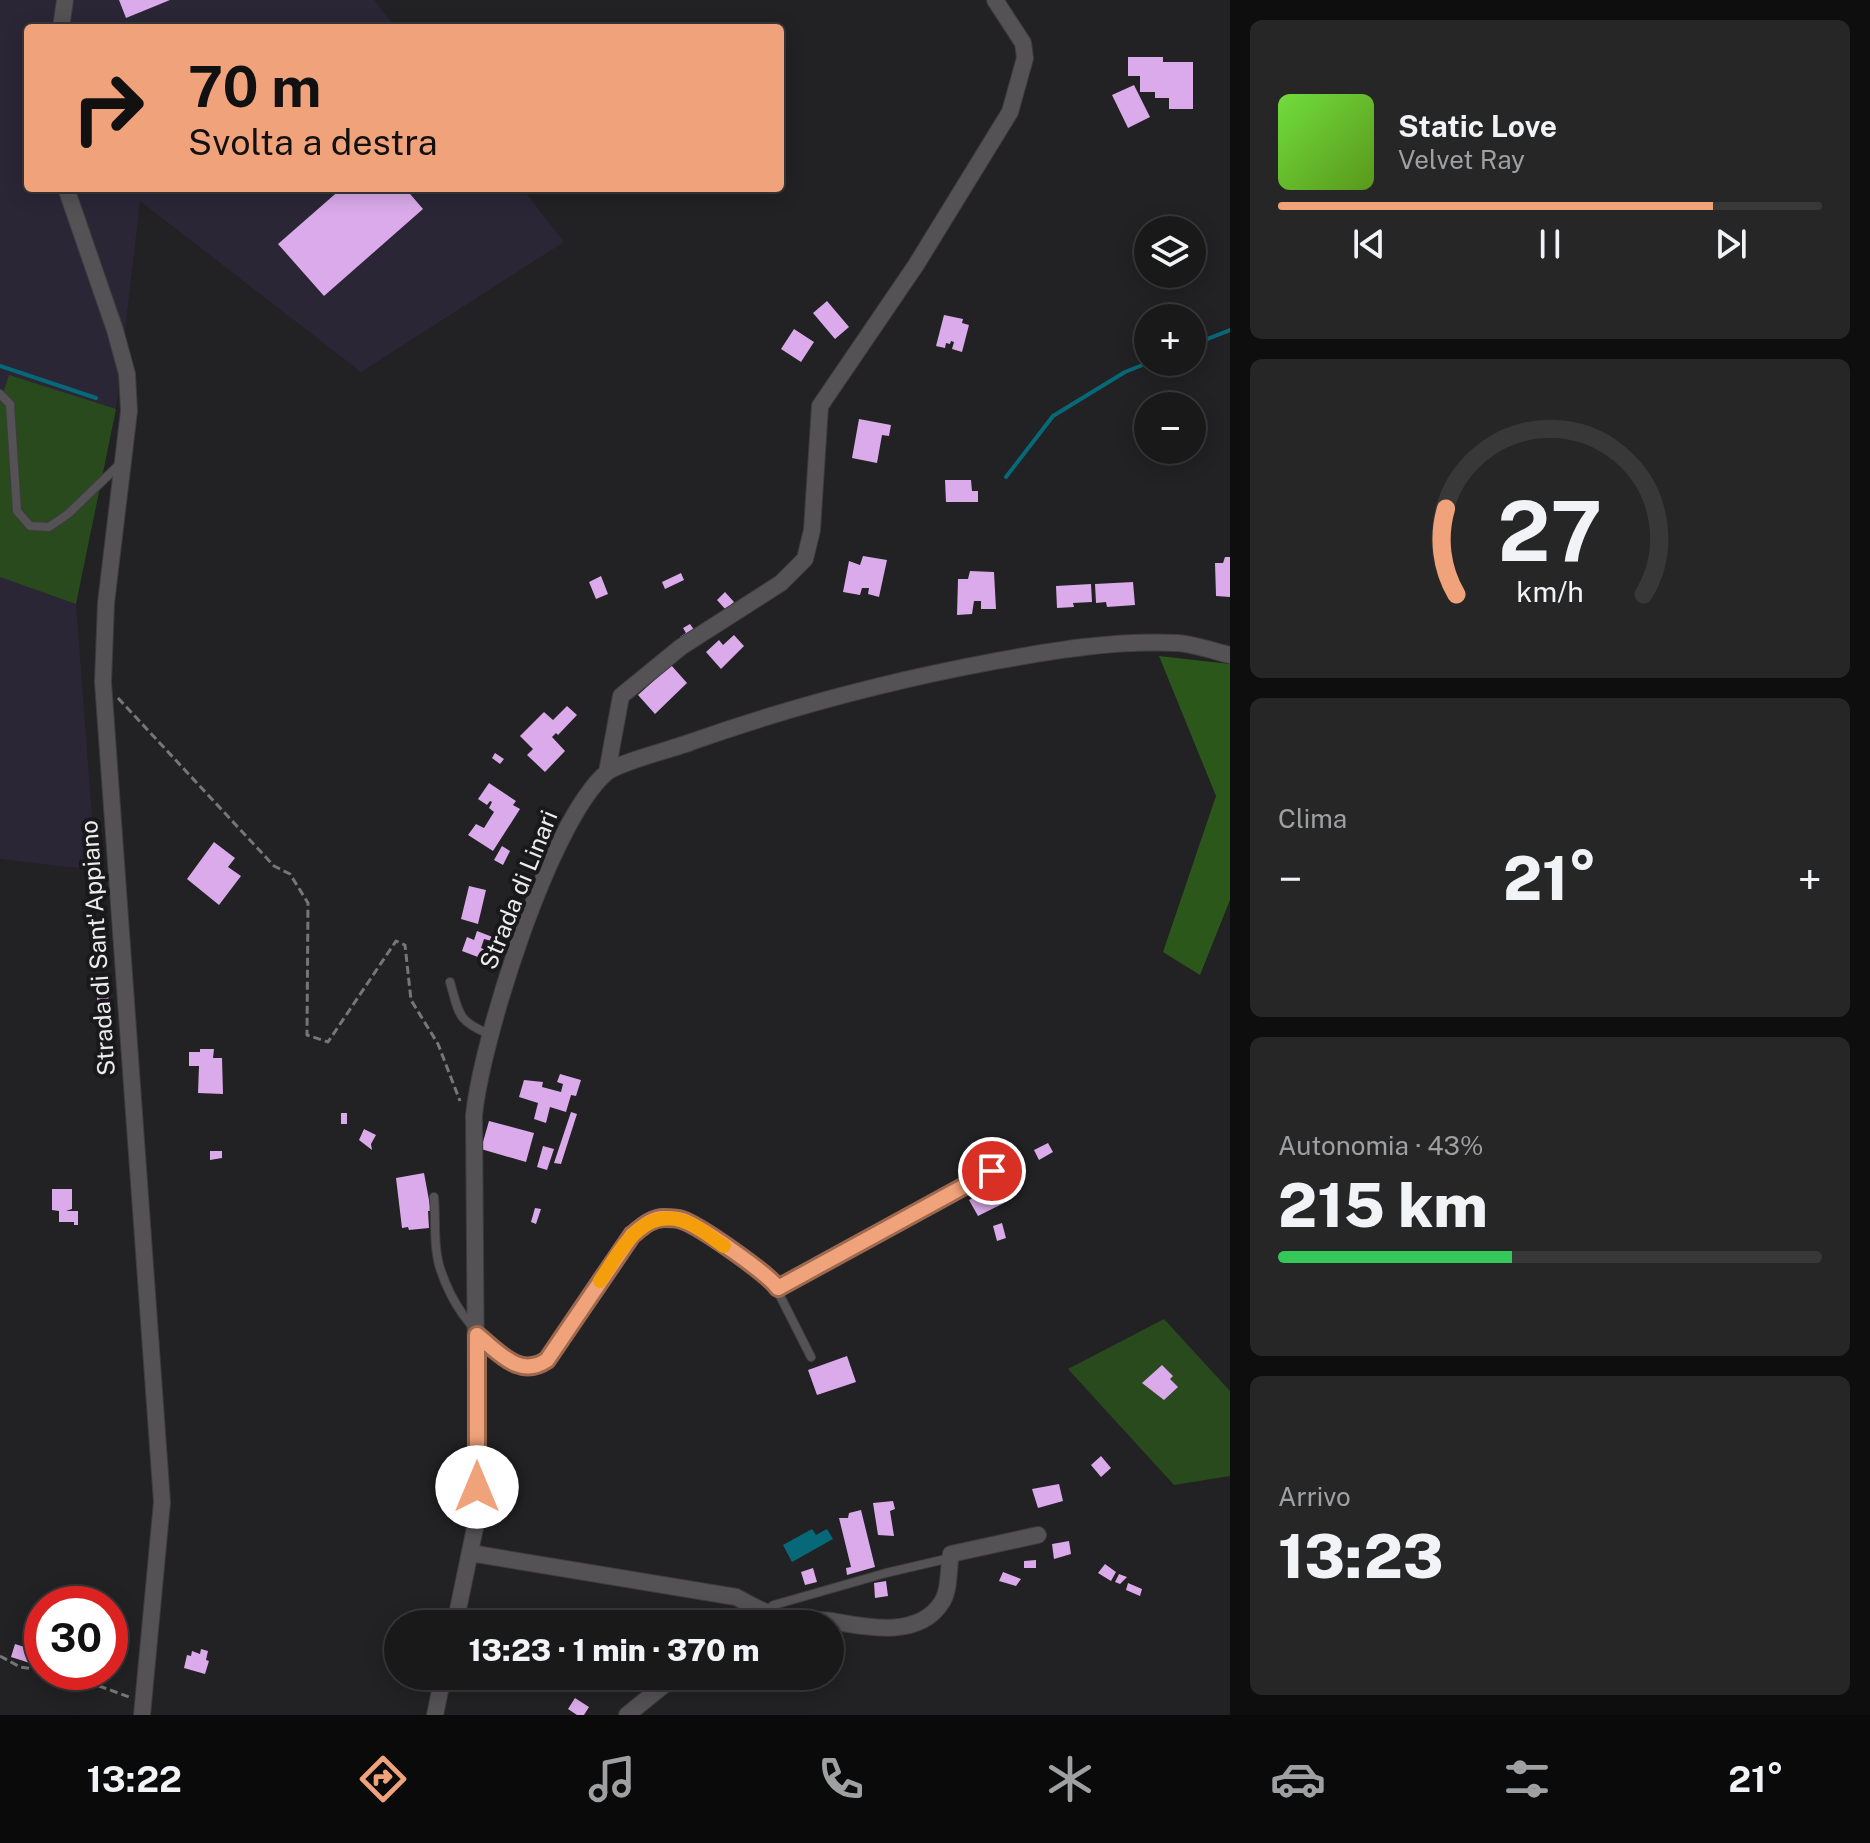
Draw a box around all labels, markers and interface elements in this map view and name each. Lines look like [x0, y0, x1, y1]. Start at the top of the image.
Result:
text: 70 m [188, 54, 321, 120]
icon: right [56, 56, 160, 160]
text: Static Love [1398, 108, 1557, 144]
text: Svolta a destra [188, 121, 438, 163]
text: Velvet Ray [1398, 144, 1525, 175]
map controls [1134, 216, 1206, 464]
button: layers [1134, 216, 1206, 288]
icon: previous [1347, 222, 1391, 266]
icon: pause [1528, 222, 1572, 266]
icon: next [1709, 222, 1753, 266]
button: + [1134, 304, 1206, 376]
button: − [1134, 392, 1206, 464]
text: 27 [1498, 481, 1602, 579]
text: km/h [1516, 575, 1584, 608]
text: Clima [1278, 803, 1347, 834]
street label: Strada di Linari [473, 806, 563, 973]
street label: Strada di Sant'Appiano [74, 819, 120, 1077]
text: 21° [1503, 843, 1597, 914]
text: − [1278, 853, 1302, 905]
text: + [1798, 853, 1822, 905]
text: Autonomia · 43% [1278, 1130, 1483, 1161]
pin [958, 1137, 1026, 1205]
icon: arrive [970, 1149, 1014, 1193]
text: 215 km [1278, 1170, 1488, 1241]
position arrow [435, 1445, 519, 1529]
text: Arrivo [1278, 1481, 1351, 1512]
text: 13:23 [1278, 1521, 1444, 1592]
speed limit sign: 30 [24, 1586, 128, 1690]
text: 13:23 · 1 min · 370 m [468, 1632, 760, 1668]
icon: directions [355, 1751, 411, 1807]
icon: music [584, 1751, 640, 1807]
icon: phone [813, 1751, 869, 1807]
icon: climate [1042, 1751, 1098, 1807]
icon: car [1270, 1751, 1326, 1807]
icon: filters [1499, 1751, 1555, 1807]
text: 13:22 [86, 1758, 182, 1800]
text: 21° [1728, 1758, 1784, 1800]

